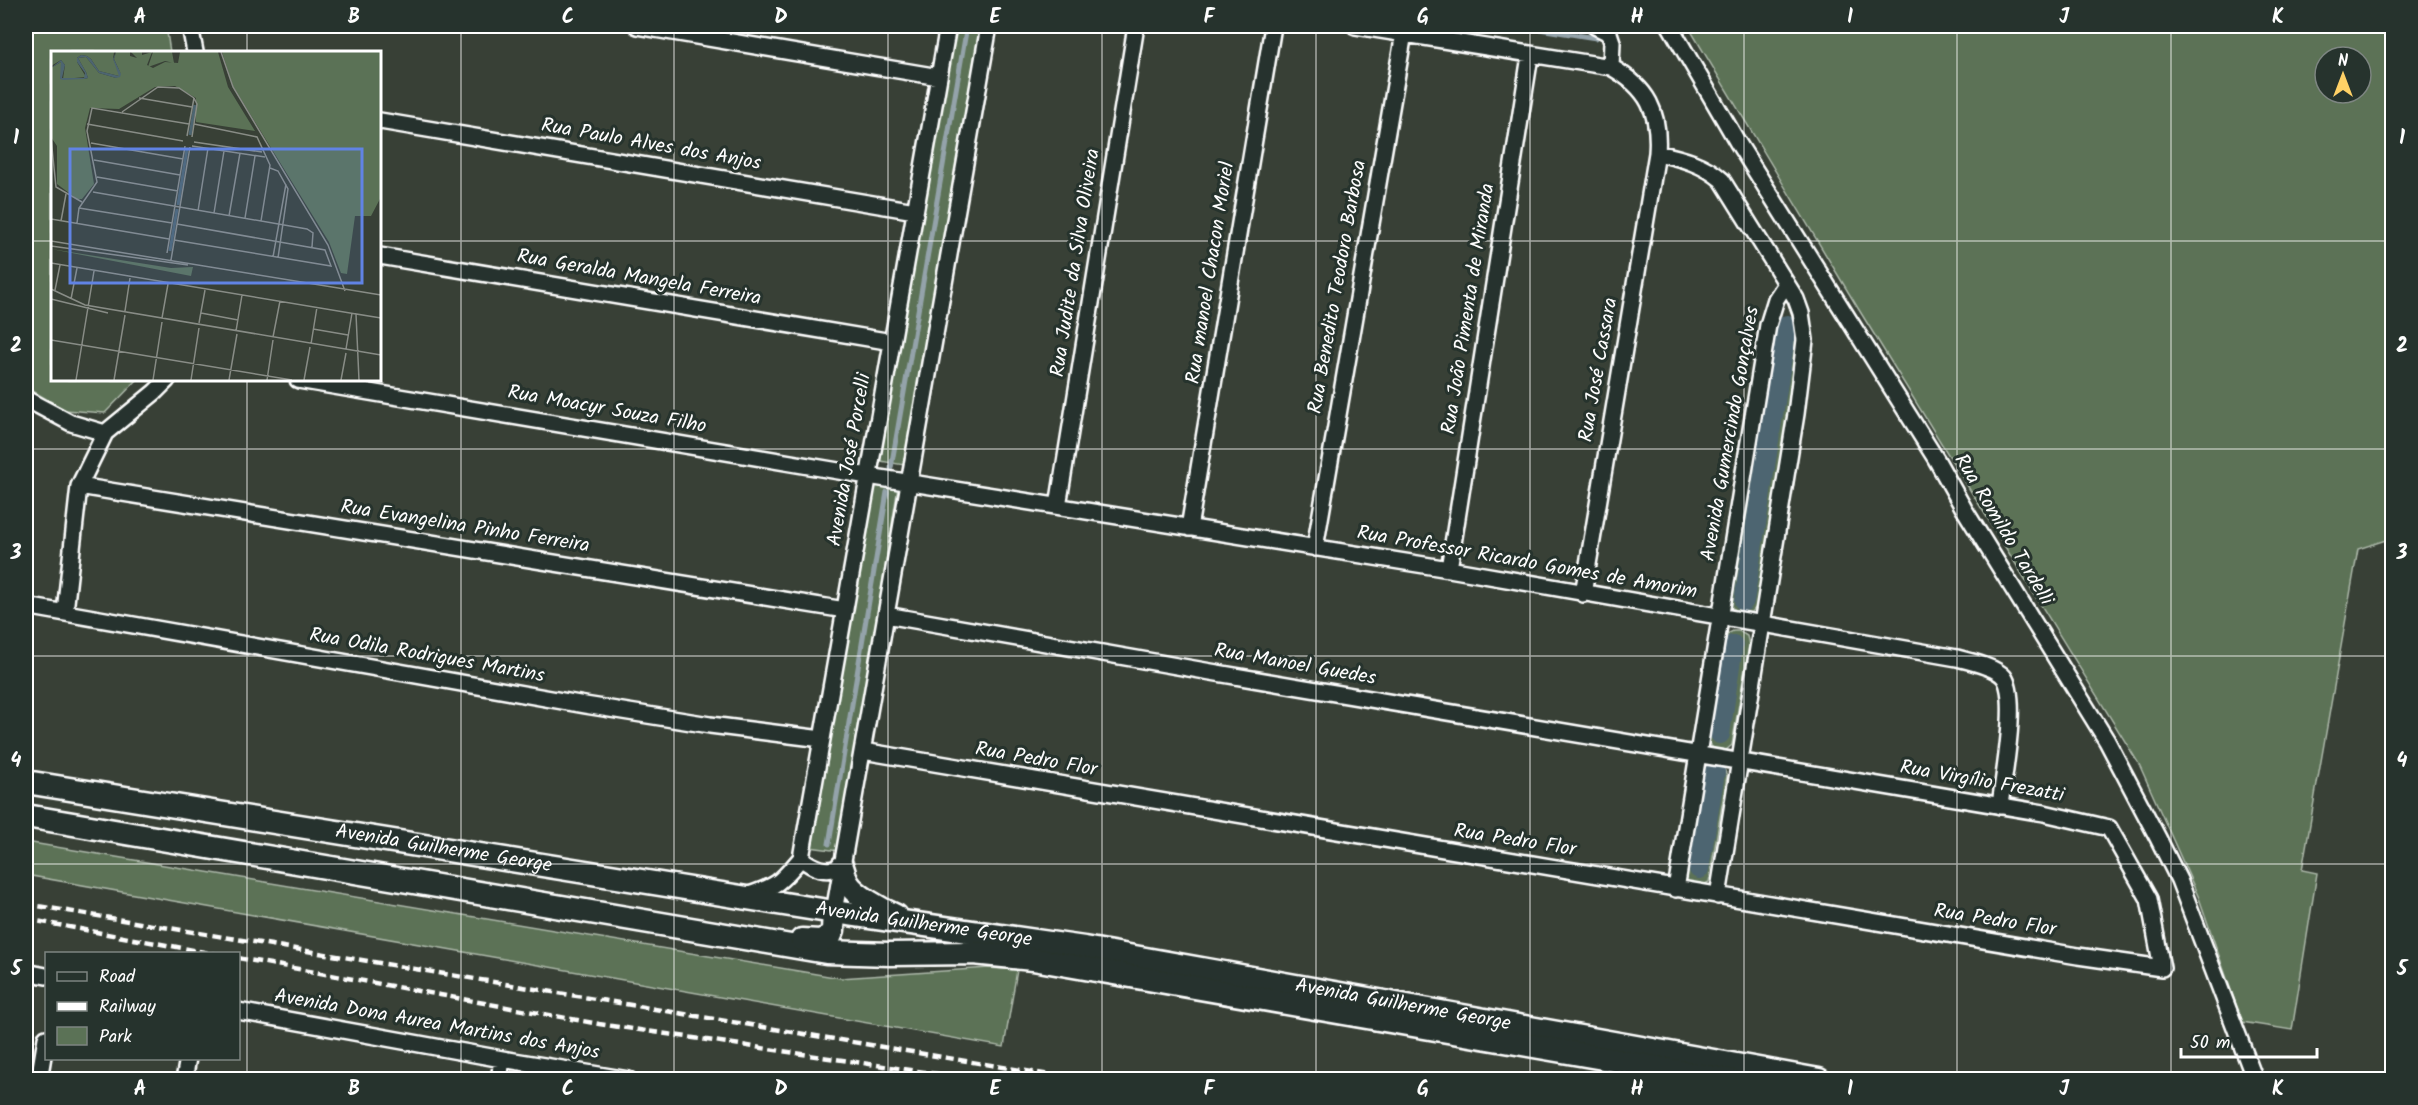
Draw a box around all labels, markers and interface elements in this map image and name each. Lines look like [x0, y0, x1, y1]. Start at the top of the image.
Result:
text: A [134, 2, 146, 34]
text: B [348, 2, 360, 34]
text: C [562, 2, 574, 34]
text: D [774, 2, 788, 34]
text: E [989, 2, 1001, 34]
text: F [1204, 2, 1216, 34]
text: G [1417, 2, 1429, 34]
text: H [1630, 2, 1644, 34]
text: I [1847, 2, 1853, 34]
text: J [2059, 2, 2070, 34]
text: K [2272, 2, 2284, 34]
north arrow [2313, 45, 2373, 105]
text: N [2338, 49, 2348, 74]
inset map [51, 51, 381, 381]
street label: Rua Paulo Alves dos Anjos [539, 110, 764, 180]
text: 1 [13, 123, 19, 155]
text: 1 [2399, 123, 2405, 155]
street label: Rua Judite da Silva Oliveira [1042, 147, 1110, 379]
street label: Rua Benedito Teodoro Barbosa [1300, 157, 1376, 417]
street label: Rua manoel Chacon Moriel [1178, 160, 1244, 386]
street label: Rua João Pimenta de Miranda [1433, 181, 1505, 437]
street label: Rua Geralda Mangela Ferreira [514, 241, 764, 315]
street label: Rua José Cassara [1571, 295, 1627, 445]
street label: Avenida Gumercindo Gonçalves [1693, 304, 1769, 564]
text: 2 [10, 331, 22, 363]
text: 2 [2396, 331, 2408, 363]
street label: Avenida José Porcelli [819, 370, 881, 549]
street label: Rua Moacyr Souza Filho [505, 377, 709, 443]
street label: Rua Romildo Tardelli [1945, 448, 2062, 613]
street label: Rua Evangelina Pinho Ferreira [338, 492, 592, 562]
street label: Rua Professor Ricardo Gomes de Amorim [1354, 517, 1700, 609]
text: 3 [10, 538, 22, 570]
text: 3 [2396, 538, 2408, 570]
street label: Rua Odila Rodrigues Martins [307, 620, 548, 693]
street label: Rua Manoel Guedes [1212, 635, 1379, 695]
street label: Rua Pedro Flor [973, 734, 1101, 787]
text: 4 [11, 746, 22, 778]
text: 4 [2397, 746, 2408, 778]
street label: Rua Virgílio Frezatti [1897, 752, 2068, 812]
street label: Avenida Guilherme George [333, 816, 554, 882]
street label: Rua Pedro Flor [1452, 816, 1580, 867]
street label: Avenida Guilherme George [813, 893, 1034, 956]
street label: Rua Pedro Flor [1932, 896, 2060, 947]
legend [45, 952, 240, 1060]
text: 5 [10, 954, 23, 986]
text: 5 [2396, 954, 2409, 986]
text: Road [99, 963, 136, 992]
street label: Avenida Guilherme George [1292, 970, 1513, 1040]
street label: Avenida Dona Aurea Martins dos Anjos [272, 981, 603, 1069]
text: Railway [99, 993, 156, 1022]
scale bar [2181, 1021, 2318, 1059]
text: Park [99, 1023, 132, 1052]
text: 50 m [2190, 1029, 2230, 1058]
text: A [134, 1074, 146, 1105]
text: B [348, 1074, 360, 1105]
text: C [562, 1074, 574, 1105]
text: D [774, 1074, 788, 1105]
text: E [989, 1074, 1001, 1105]
text: F [1204, 1074, 1216, 1105]
text: G [1417, 1074, 1429, 1105]
text: H [1630, 1074, 1644, 1105]
text: I [1847, 1074, 1853, 1105]
text: J [2059, 1074, 2070, 1105]
text: K [2272, 1074, 2284, 1105]

